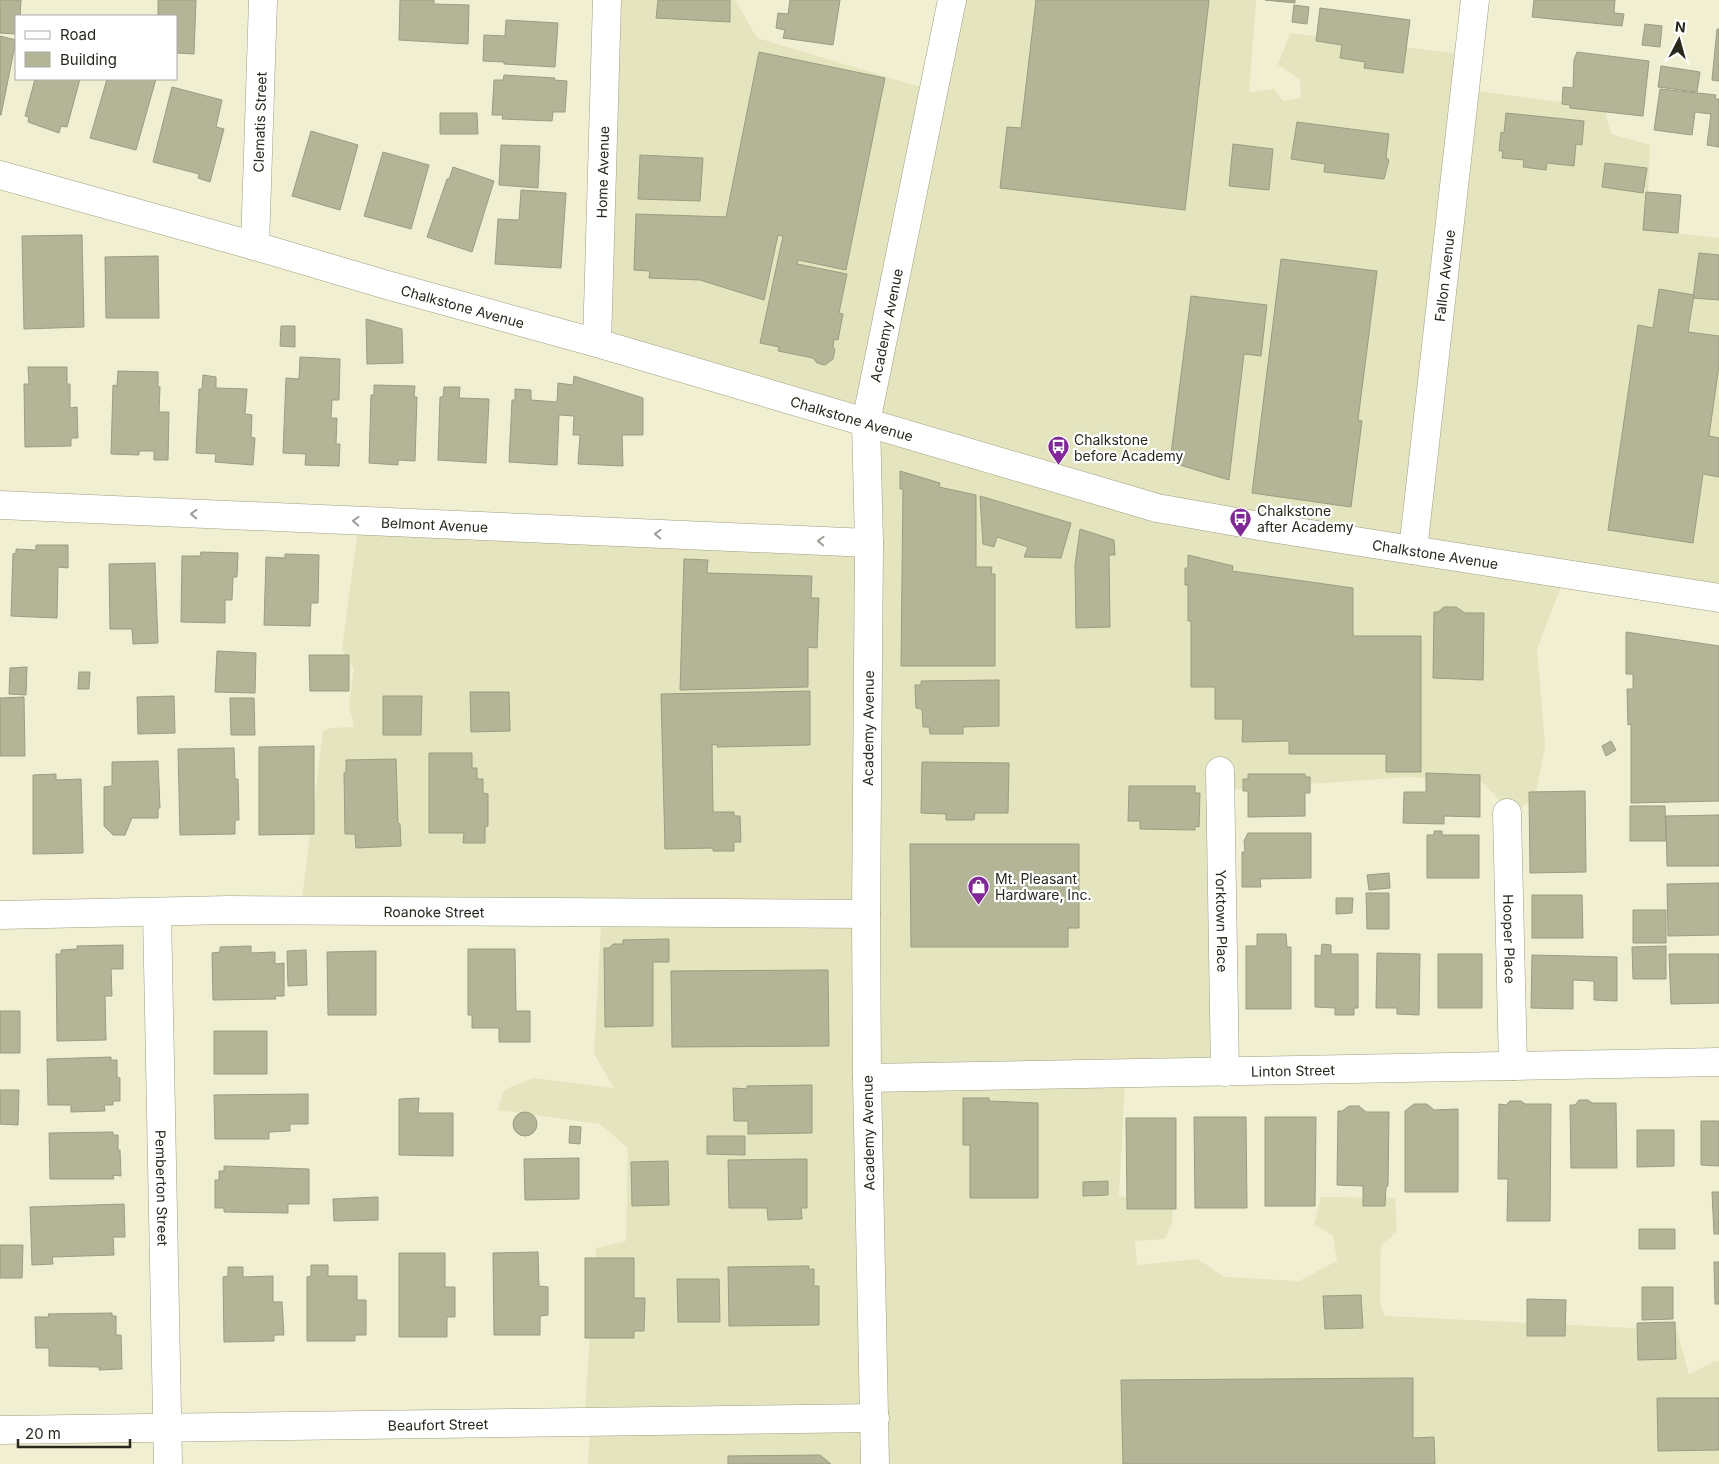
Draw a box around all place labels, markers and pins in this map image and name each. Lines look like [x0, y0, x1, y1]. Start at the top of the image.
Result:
place label: Chalkstone before Academy [1074, 431, 1183, 464]
bus stop icon: Chalkstone before Academy [1046, 435, 1070, 466]
place label: Chalkstone after Academy [1257, 502, 1354, 535]
bus stop icon: Chalkstone after Academy [1229, 506, 1253, 537]
place label: Mt. Pleasant Hardware, Inc. [995, 870, 1091, 903]
shop icon: Mt. Pleasant Hardware, Inc. [967, 874, 991, 905]

